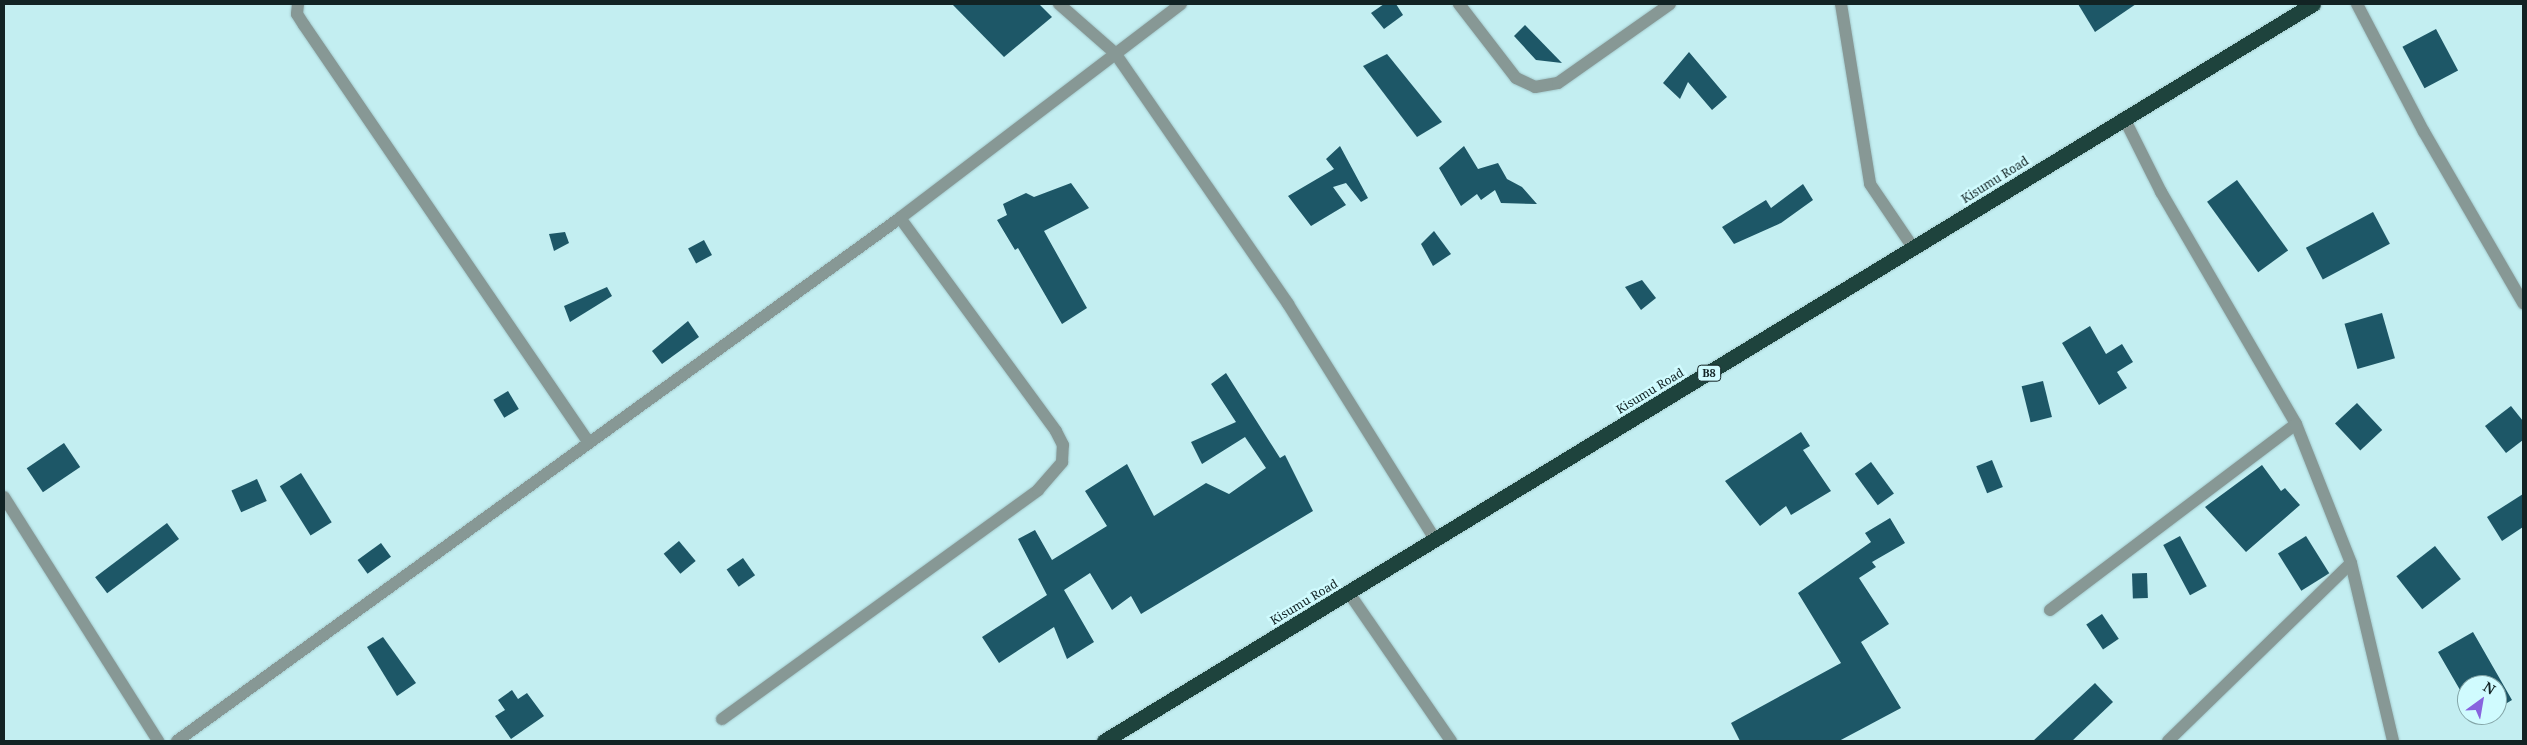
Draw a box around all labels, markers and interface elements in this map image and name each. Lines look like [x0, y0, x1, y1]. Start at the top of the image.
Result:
street label: Kisumu Road [1959, 154, 2031, 206]
road number: B8 [1696, 364, 1722, 382]
street label: Kisumu Road [1614, 365, 1686, 417]
street label: Kisumu Road [1268, 576, 1340, 628]
north arrow [2457, 675, 2507, 725]
text: N [2480, 677, 2499, 699]

